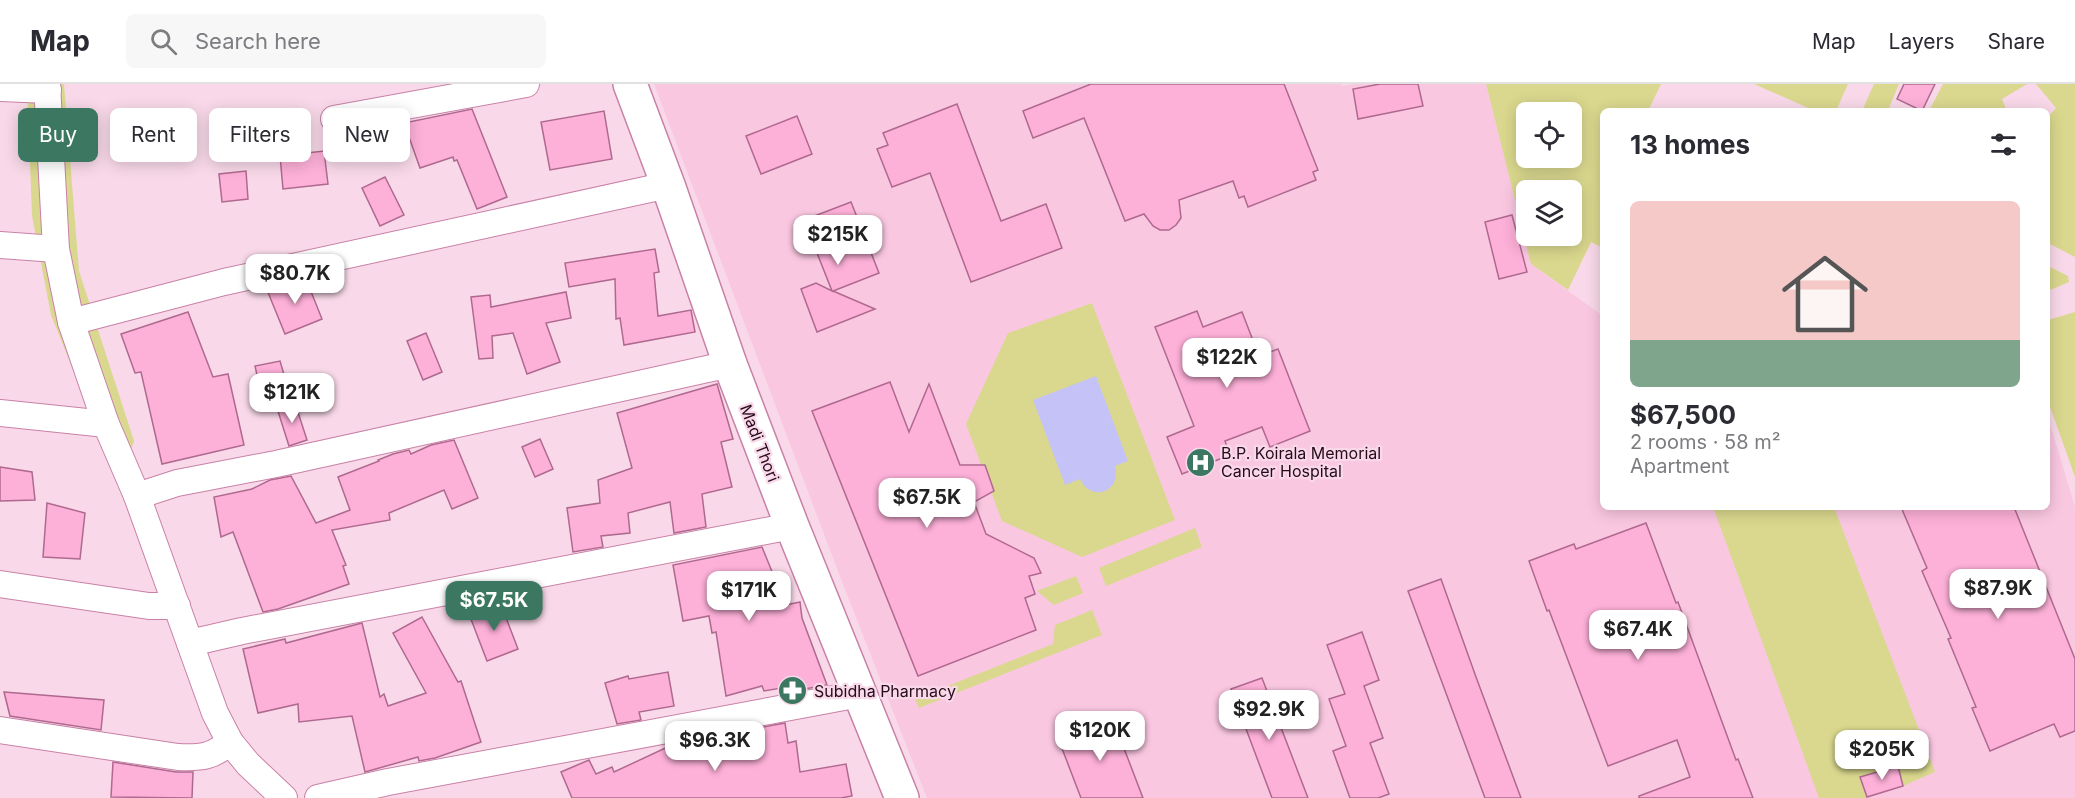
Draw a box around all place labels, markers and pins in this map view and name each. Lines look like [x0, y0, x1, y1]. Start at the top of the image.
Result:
pin: $215K [796, 215, 880, 266]
pin: $80.7K [246, 254, 344, 305]
pin: $122K [1185, 338, 1269, 389]
pin: $121K [250, 373, 334, 424]
place label: B.P. Koirala Memorial Cancer Hospital [1221, 443, 1381, 481]
hospital icon: B.P. Koirala Memorial Cancer Hospital [1184, 446, 1216, 478]
pin: $67.5K [878, 478, 976, 529]
pin: $87.9K [1949, 569, 2047, 620]
pin: $171K [707, 571, 791, 622]
pin: $67.5K [445, 581, 543, 632]
pin: $67.4K [1589, 610, 1687, 661]
pharmacy icon: Subidha Pharmacy [777, 675, 809, 707]
place label: Subidha Pharmacy [814, 681, 956, 701]
pin: $92.9K [1220, 690, 1318, 741]
pin: $120K [1058, 711, 1142, 762]
pin: $96.3K [666, 721, 764, 772]
pin: $205K [1840, 730, 1924, 781]

